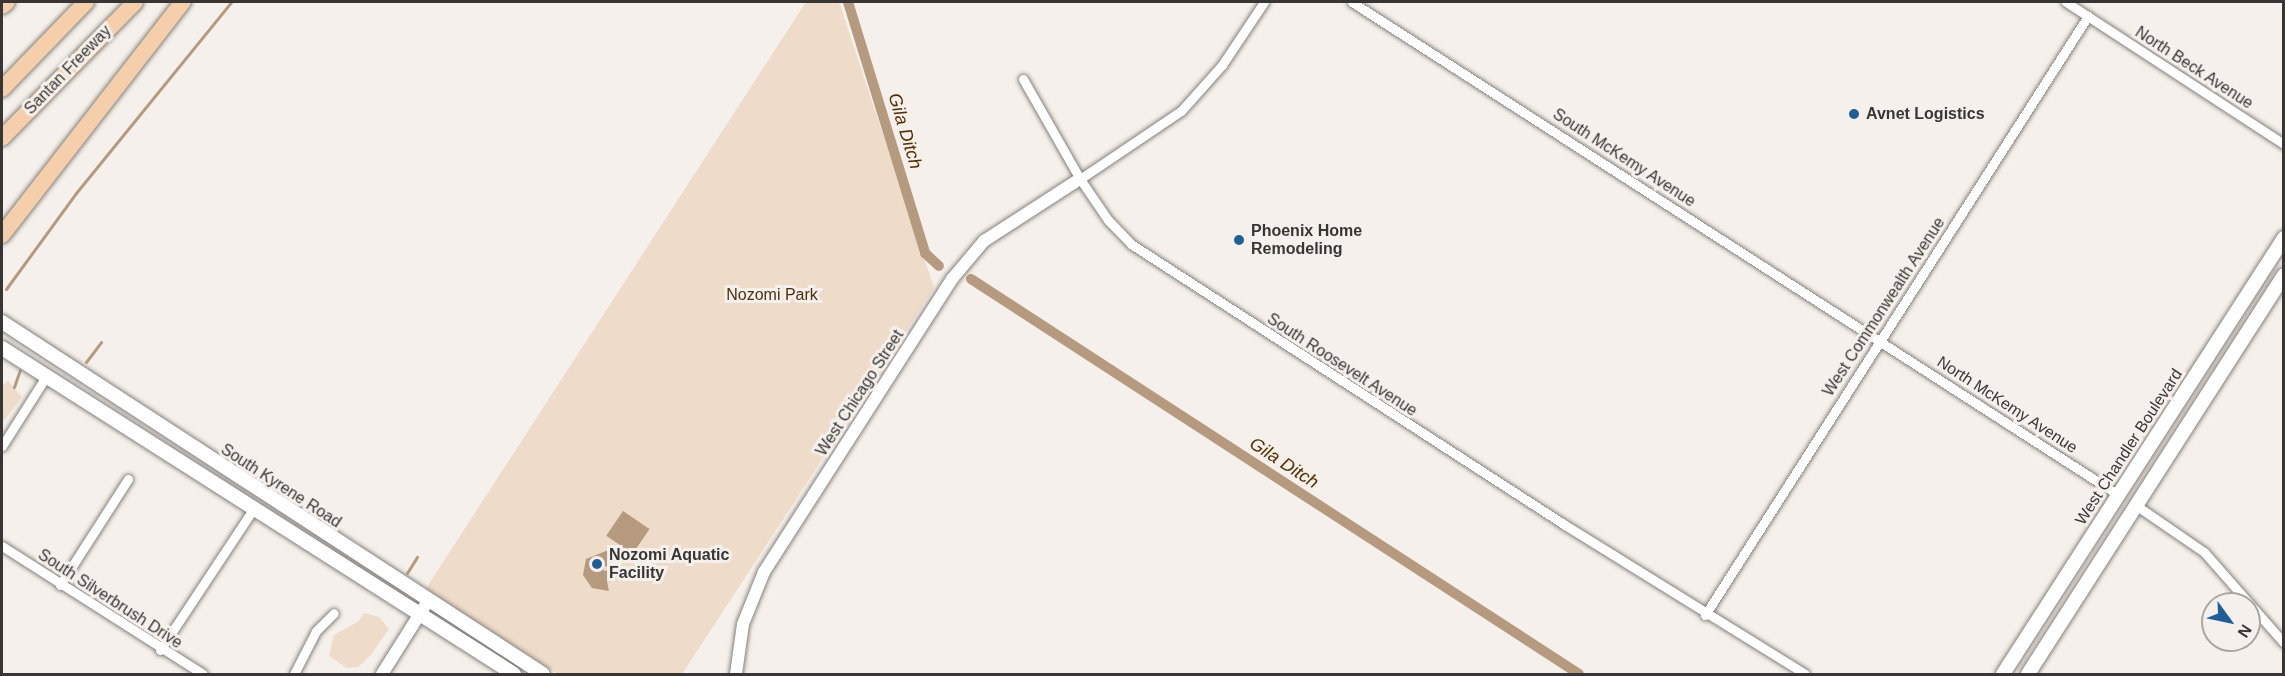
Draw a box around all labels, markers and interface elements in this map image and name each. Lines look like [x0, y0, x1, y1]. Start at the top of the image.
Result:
street label: Santan Freeway [21, 21, 115, 119]
street label: North Beck Avenue [2131, 22, 2257, 114]
water label: Gila Ditch [883, 91, 927, 171]
street label: South McKemy Avenue [1549, 104, 1699, 212]
place label: Avnet Logistics [1866, 104, 1985, 124]
marker: Avnet Logistics [1847, 107, 1861, 121]
street label: West Commonwealth Avenue [1819, 214, 1949, 400]
place label: Phoenix Home Remodeling [1251, 221, 1362, 259]
marker: Phoenix Home Remodeling [1232, 233, 1246, 247]
park label: Nozomi Park [726, 285, 818, 305]
street label: South Roosevelt Avenue [1263, 309, 1421, 421]
street label: West Chicago Street [812, 326, 908, 460]
street label: North McKemy Avenue [1933, 352, 2081, 458]
street label: West Chandler Boulevard [2071, 365, 2187, 529]
water label: Gila Ditch [1245, 433, 1323, 493]
street label: South Kyrene Road [217, 440, 345, 532]
street label: South Silverbrush Drive [34, 545, 186, 653]
place label: Nozomi Aquatic Facility [609, 545, 730, 583]
marker: Nozomi Aquatic Facility [590, 557, 604, 571]
north arrow [2201, 592, 2261, 652]
text: N [2235, 622, 2255, 640]

